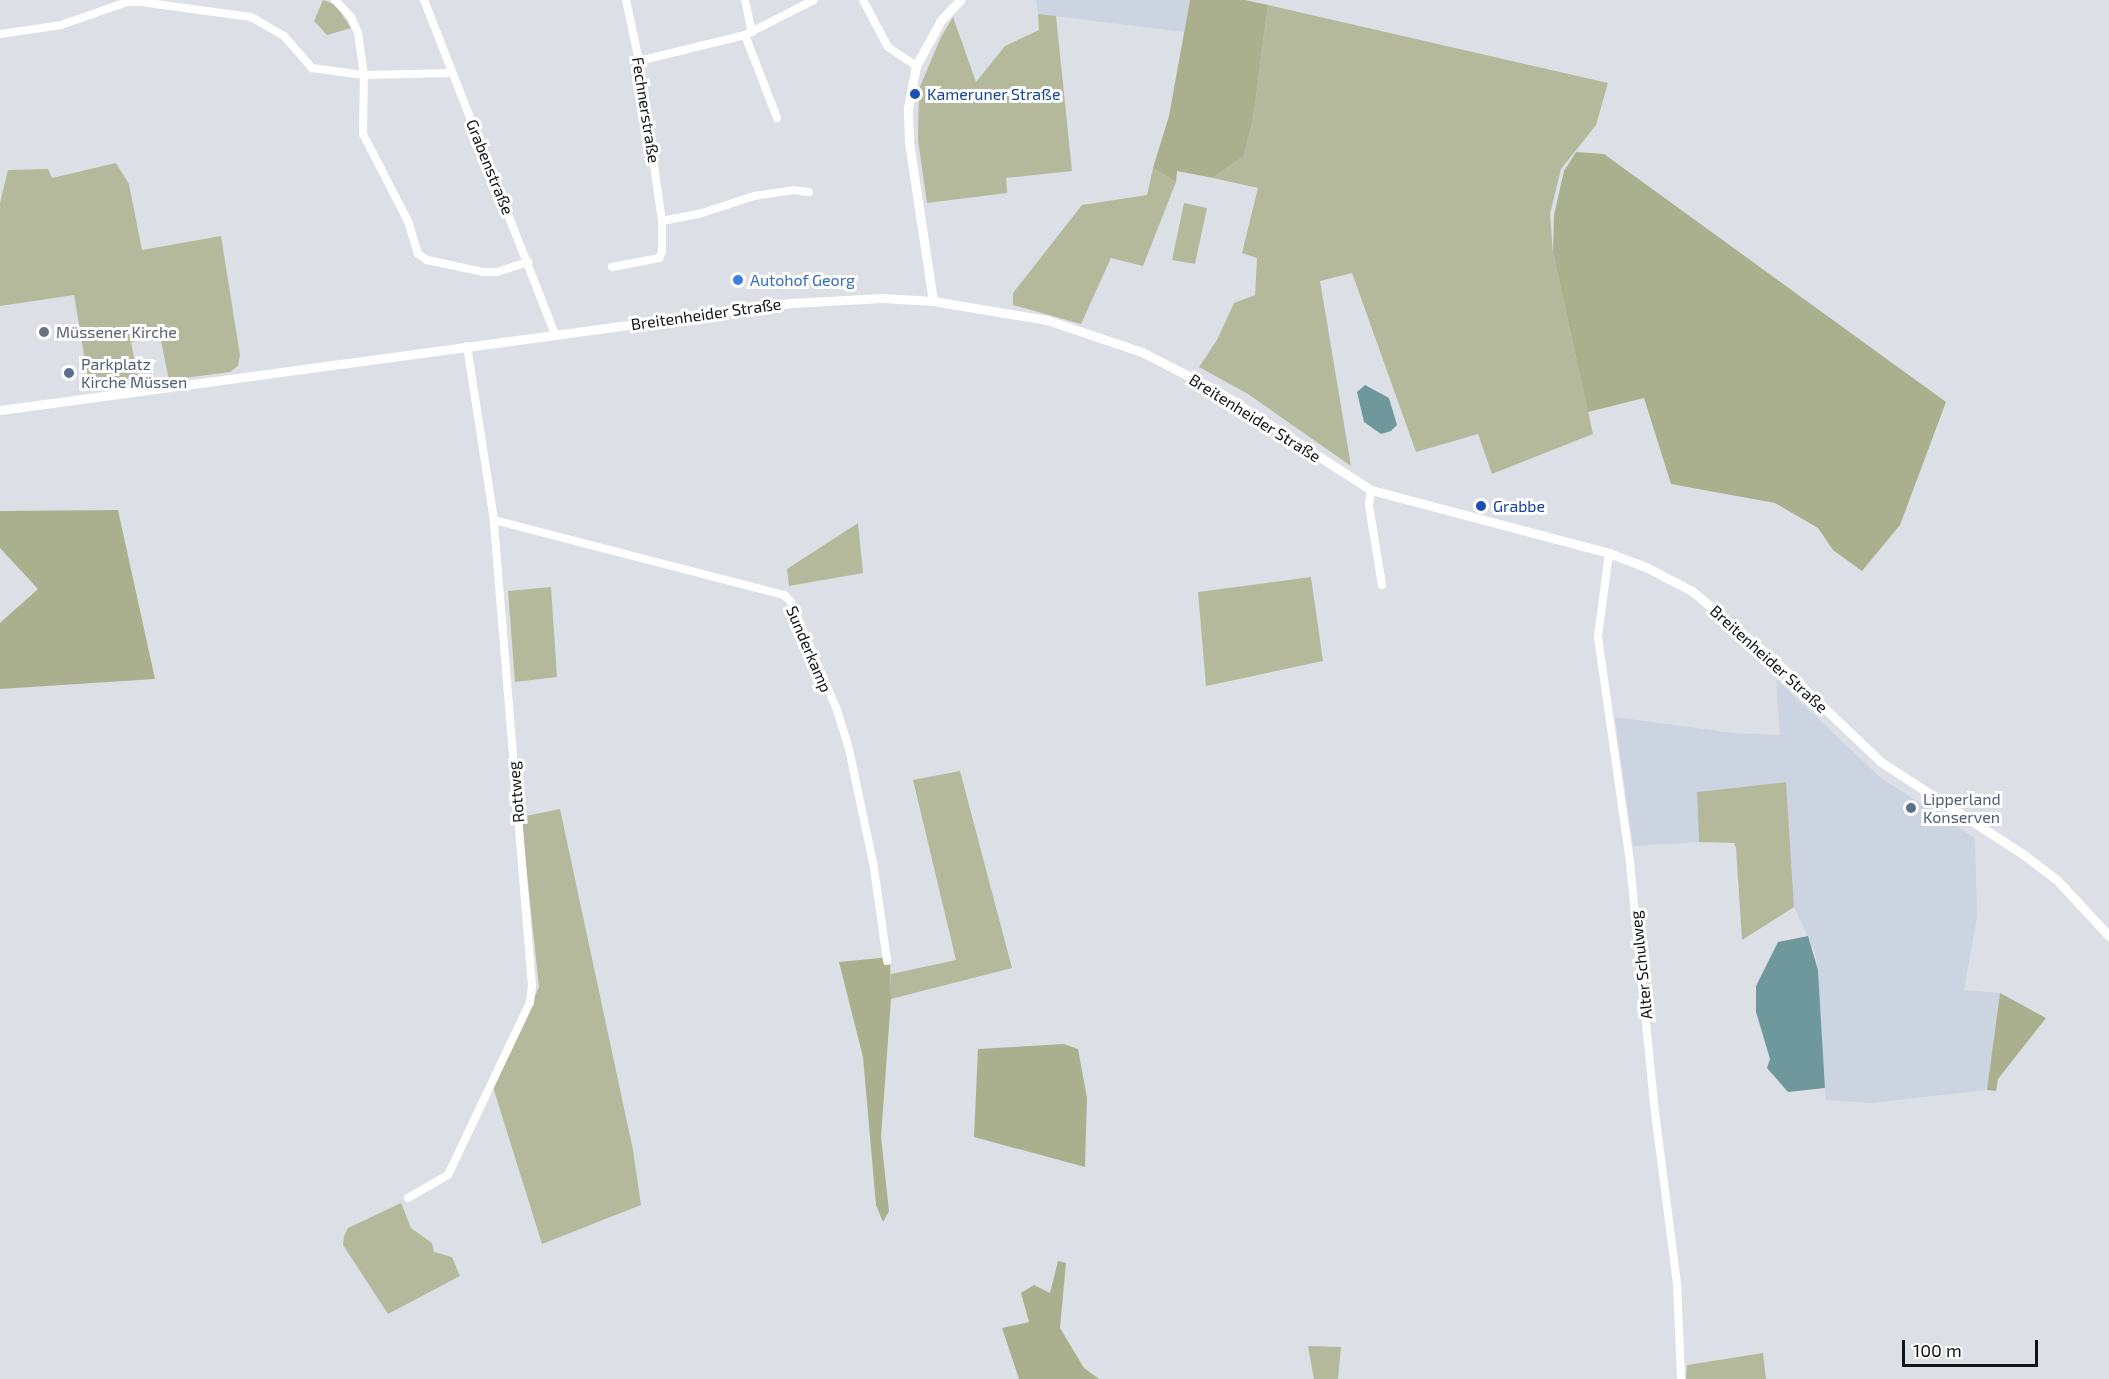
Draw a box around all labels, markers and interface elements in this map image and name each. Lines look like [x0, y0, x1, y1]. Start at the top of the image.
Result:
street label: Fechnerstraße [628, 56, 664, 164]
place label: Kameruner Straße [927, 84, 1061, 104]
marker: Kameruner Straße [908, 87, 922, 101]
street label: Grabenstraße [462, 117, 518, 217]
place label: Autohof Georg [750, 270, 855, 290]
marker: Autohof Georg [731, 273, 745, 287]
street label: Breitenheider Straße [629, 294, 783, 334]
place label: Müssener Kirche [56, 322, 177, 342]
marker: Müssener Kirche [37, 325, 51, 339]
place label: Parkplatz Kirche Müssen [81, 354, 187, 392]
marker: Parkplatz Kirche Müssen [62, 366, 76, 380]
street label: Breitenheider Straße [1186, 370, 1324, 466]
place label: Grabbe [1493, 496, 1545, 516]
marker: Grabbe [1474, 499, 1488, 513]
street label: Breitenheider Straße [1706, 601, 1832, 717]
street label: Sunderkamp [782, 603, 836, 695]
street label: Rottweg [504, 760, 528, 824]
place label: Lipperland Konserven [1923, 789, 2001, 827]
marker: Lipperland Konserven [1904, 801, 1918, 815]
street label: Alter Schulweg [1626, 909, 1656, 1021]
scale bar [1905, 1328, 2042, 1366]
text: 100 m [1913, 1339, 1962, 1361]

